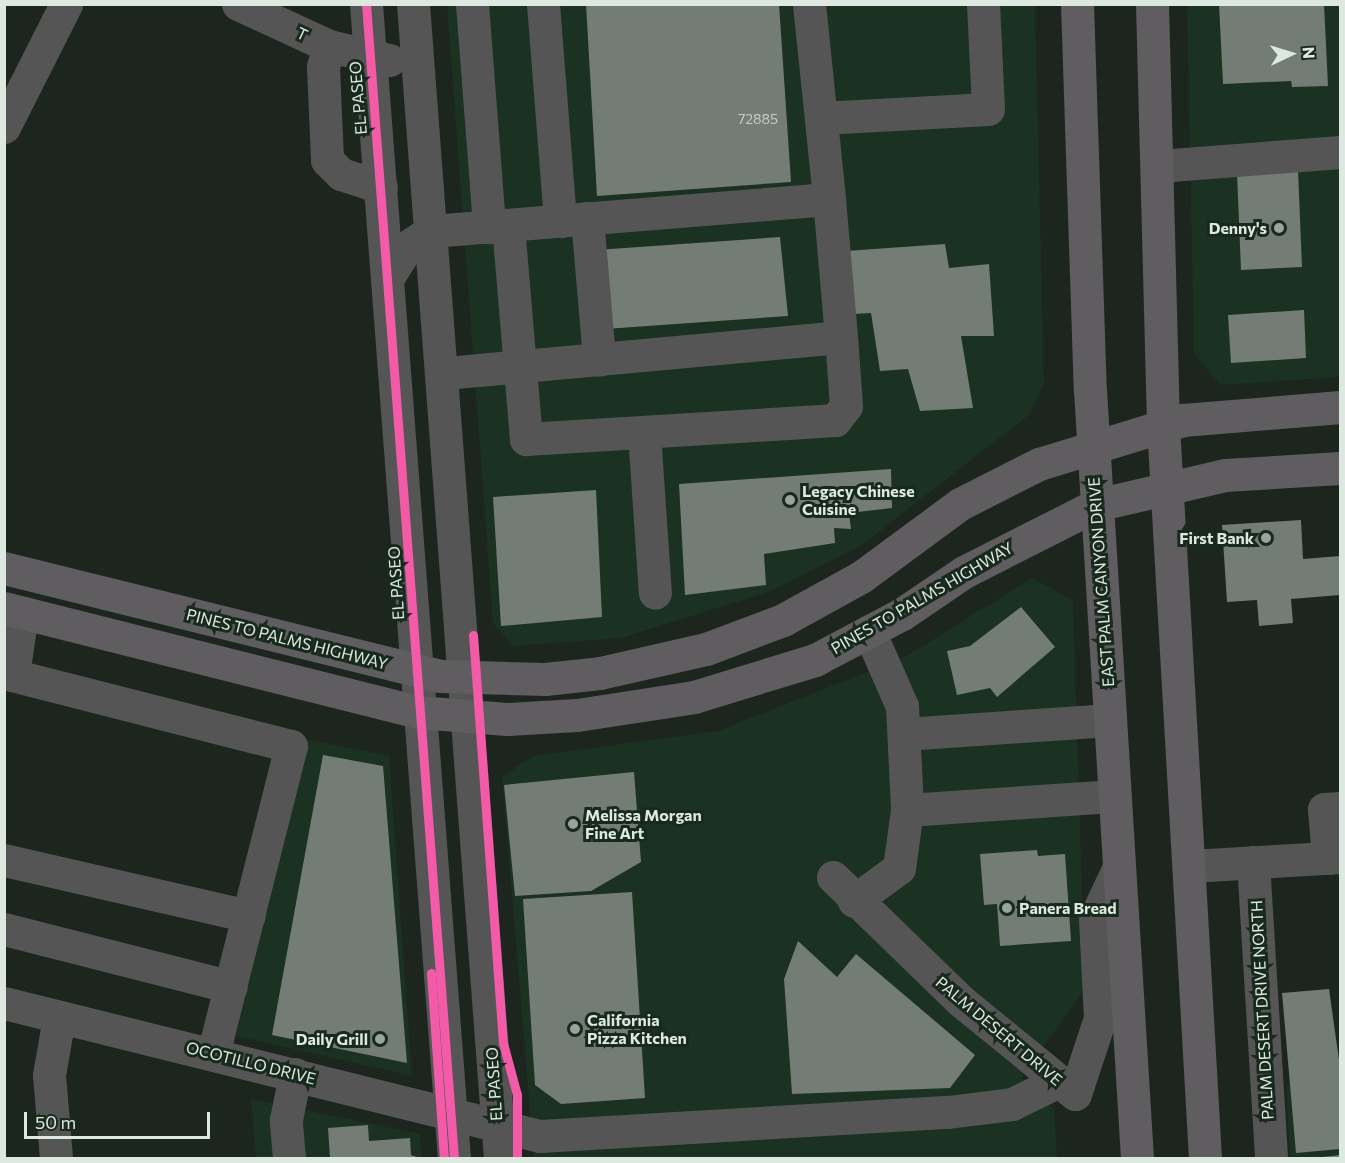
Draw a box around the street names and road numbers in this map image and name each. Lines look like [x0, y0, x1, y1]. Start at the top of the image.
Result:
street label: T [293, 23, 311, 45]
street label: EL PASEO [345, 60, 371, 136]
street label: EAST PALM CANYON DRIVE [1084, 476, 1118, 688]
street label: PINES TO PALMS HIGHWAY [828, 538, 1016, 658]
street label: EL PASEO [384, 545, 408, 621]
street label: PINES TO PALMS HIGHWAY [184, 605, 390, 673]
street label: PALM DESERT DRIVE NORTH [1247, 900, 1277, 1120]
street label: PALM DESERT DRIVE [932, 973, 1066, 1089]
street label: OCOTILLO DRIVE [184, 1038, 318, 1088]
street label: EL PASEO [482, 1046, 506, 1122]

